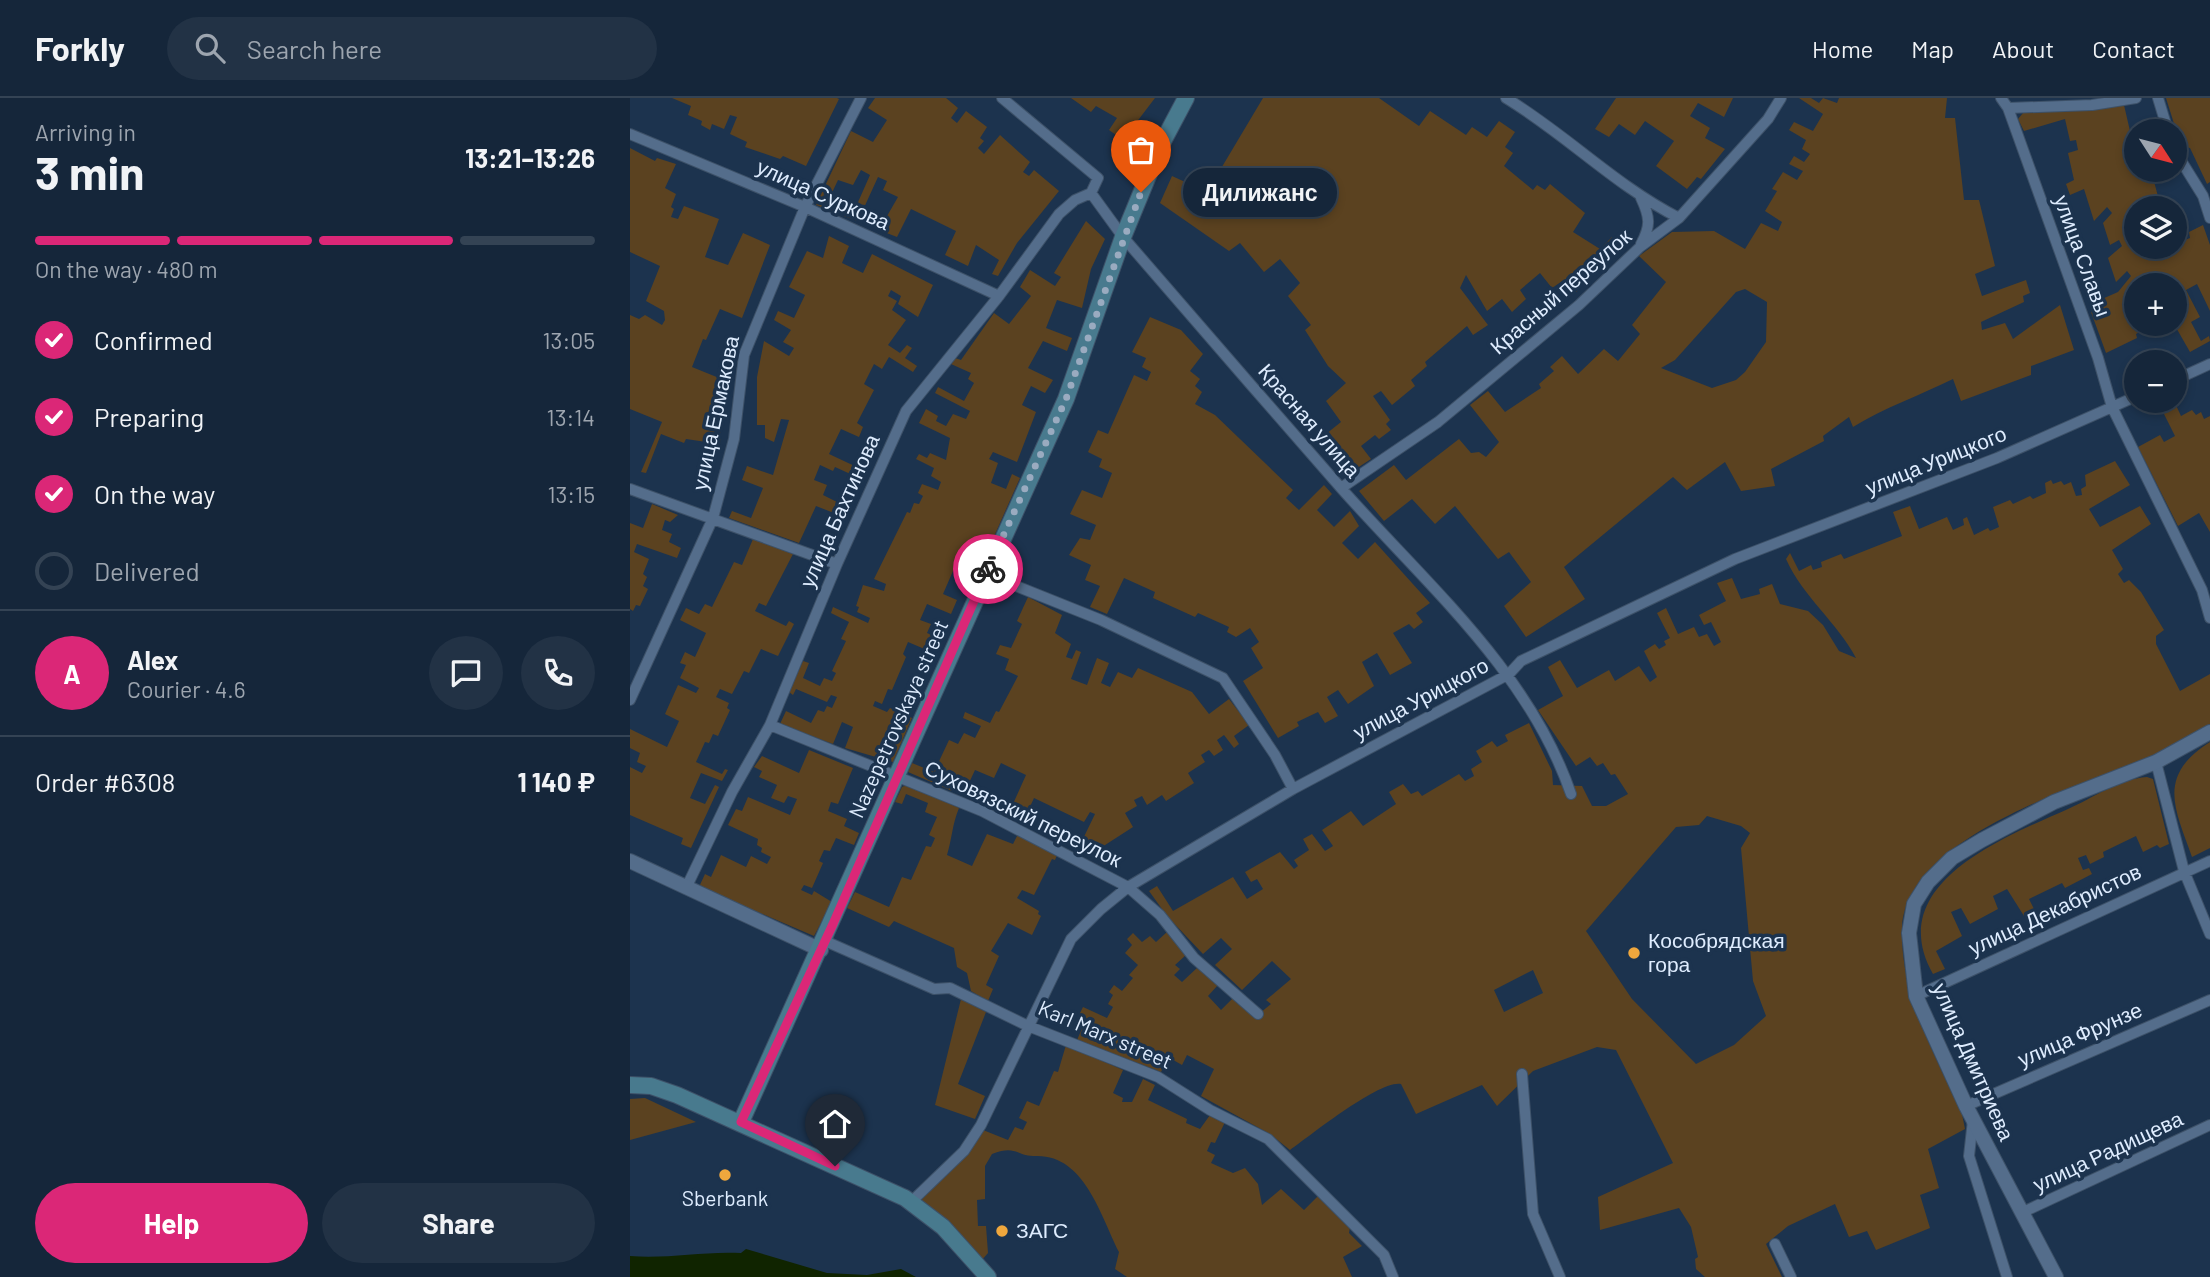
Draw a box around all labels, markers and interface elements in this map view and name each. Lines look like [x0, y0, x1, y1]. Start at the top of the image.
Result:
search box [167, 17, 657, 80]
text: Forkly [35, 28, 125, 68]
icon: search [191, 29, 229, 67]
text: Search here [247, 33, 382, 64]
text: Home [1812, 34, 1873, 63]
text: Map [1911, 34, 1954, 63]
text: About [1992, 34, 2054, 63]
text: Contact [2092, 34, 2175, 63]
text: Arriving in [35, 118, 136, 146]
north arrow [2124, 119, 2188, 182]
map controls [2124, 119, 2187, 413]
pin [1111, 120, 1171, 192]
icon: bag [1122, 131, 1160, 169]
text: 13:21–13:26 [465, 142, 595, 173]
text: 3 min [35, 144, 144, 199]
street label: улица Суркова [753, 153, 894, 234]
callout: Дилижанс [1183, 168, 1337, 217]
text: Дилижанс [1202, 178, 1318, 206]
street label: улица Славы [2050, 191, 2117, 320]
button: layers [2124, 196, 2187, 259]
street label: Красный переулок [1485, 222, 1636, 359]
text: On the way · 480 m [35, 255, 218, 283]
button: + [2124, 273, 2187, 336]
icon: check [35, 321, 73, 359]
text: Confirmed [94, 324, 213, 355]
text: 13:05 [542, 326, 595, 354]
street label: улица Ермакова [686, 333, 743, 492]
button: − [2124, 350, 2187, 413]
street label: Красная улица [1254, 358, 1367, 482]
icon: check [35, 398, 73, 436]
text: Preparing [94, 401, 204, 432]
text: 13:14 [547, 403, 595, 431]
street label: улица Урицкого [1861, 420, 2010, 499]
street label: улица Бахтинова [794, 430, 884, 591]
icon: check [35, 475, 73, 513]
text: On the way [94, 478, 215, 509]
text: 13:15 [547, 480, 595, 508]
courier [953, 534, 1023, 604]
icon: bike [969, 550, 1007, 588]
text: Delivered [94, 555, 200, 586]
street label: Nazepetrovskaya street [843, 616, 953, 821]
button: chat [429, 636, 503, 710]
button: phone [521, 636, 595, 710]
text: Alex [127, 644, 178, 675]
street label: улица Урицкого [1348, 651, 1492, 744]
text: A [63, 658, 81, 689]
text: Courier · 4.6 [127, 675, 246, 703]
street label: Суховязский переулок [921, 754, 1127, 872]
text: Order #6308 [35, 766, 175, 797]
text: 1 140 ₽ [517, 766, 595, 797]
street label: улица Декабристов [1964, 858, 2145, 960]
place label: Кособрядская гора [1648, 927, 1785, 976]
marker: Кособрядская гора [1626, 945, 1642, 961]
street label: улица Дмитриева [1928, 979, 2020, 1144]
street label: Karl Marx street [1035, 994, 1176, 1073]
street label: улица Фрунзе [2014, 996, 2145, 1071]
pin [805, 1094, 865, 1166]
icon: home [816, 1105, 854, 1143]
street label: улица Радищева [2029, 1105, 2186, 1196]
marker: Sberbank [717, 1167, 733, 1183]
button: Help [35, 1183, 308, 1263]
button: Share [322, 1183, 595, 1263]
place label: Sberbank [682, 1185, 768, 1210]
place label: ЗАГС [1016, 1217, 1068, 1242]
marker: ЗАГС [994, 1223, 1010, 1239]

